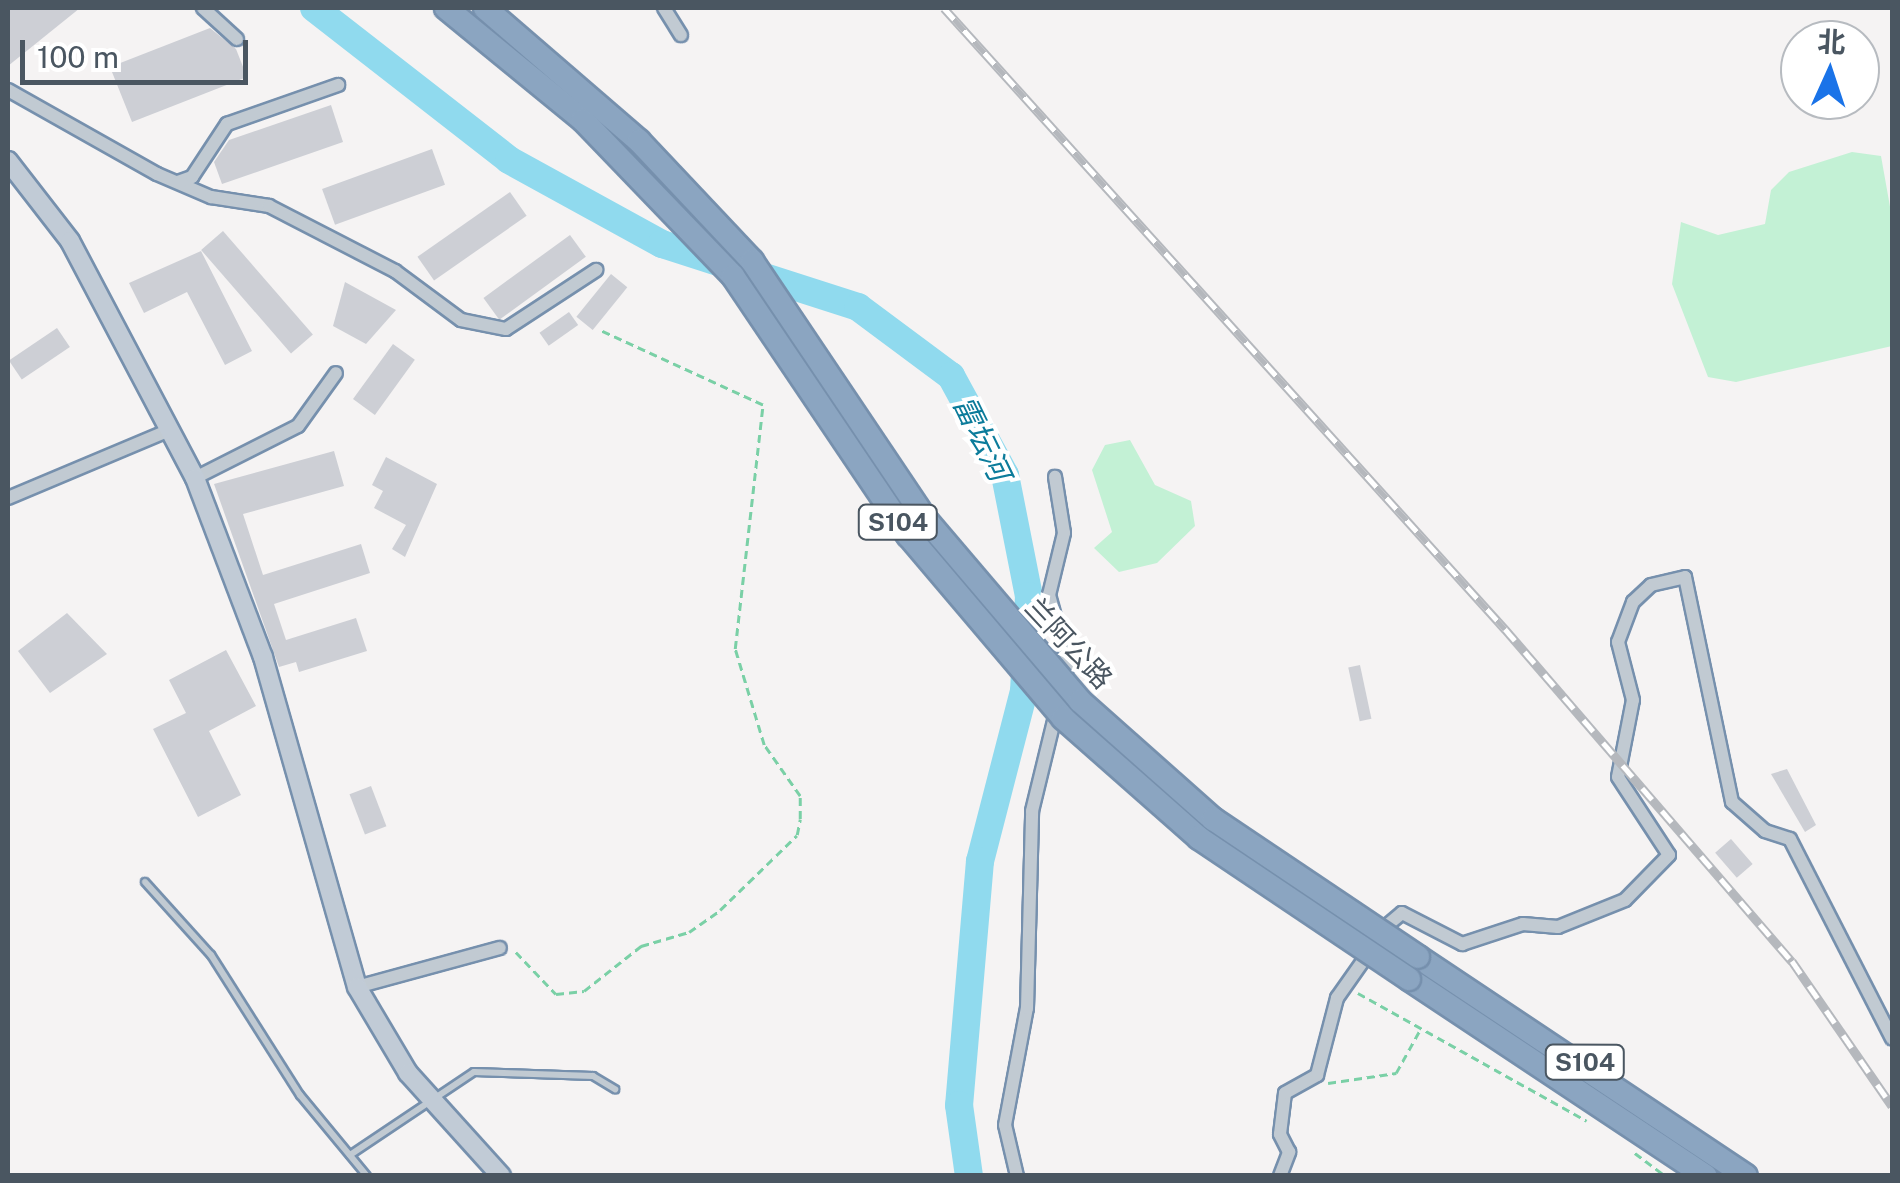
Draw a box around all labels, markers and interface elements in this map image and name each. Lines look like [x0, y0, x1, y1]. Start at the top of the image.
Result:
scale bar [25, 20, 252, 82]
north arrow [1780, 20, 1880, 120]
text: 北 [1817, 24, 1846, 59]
text: 100 m [37, 39, 119, 75]
water label: 雷坛河 [946, 390, 1018, 486]
road number: S104 [856, 502, 940, 542]
street label: 兰阿公路 [1019, 591, 1119, 695]
road number: S104 [1542, 1042, 1628, 1082]

